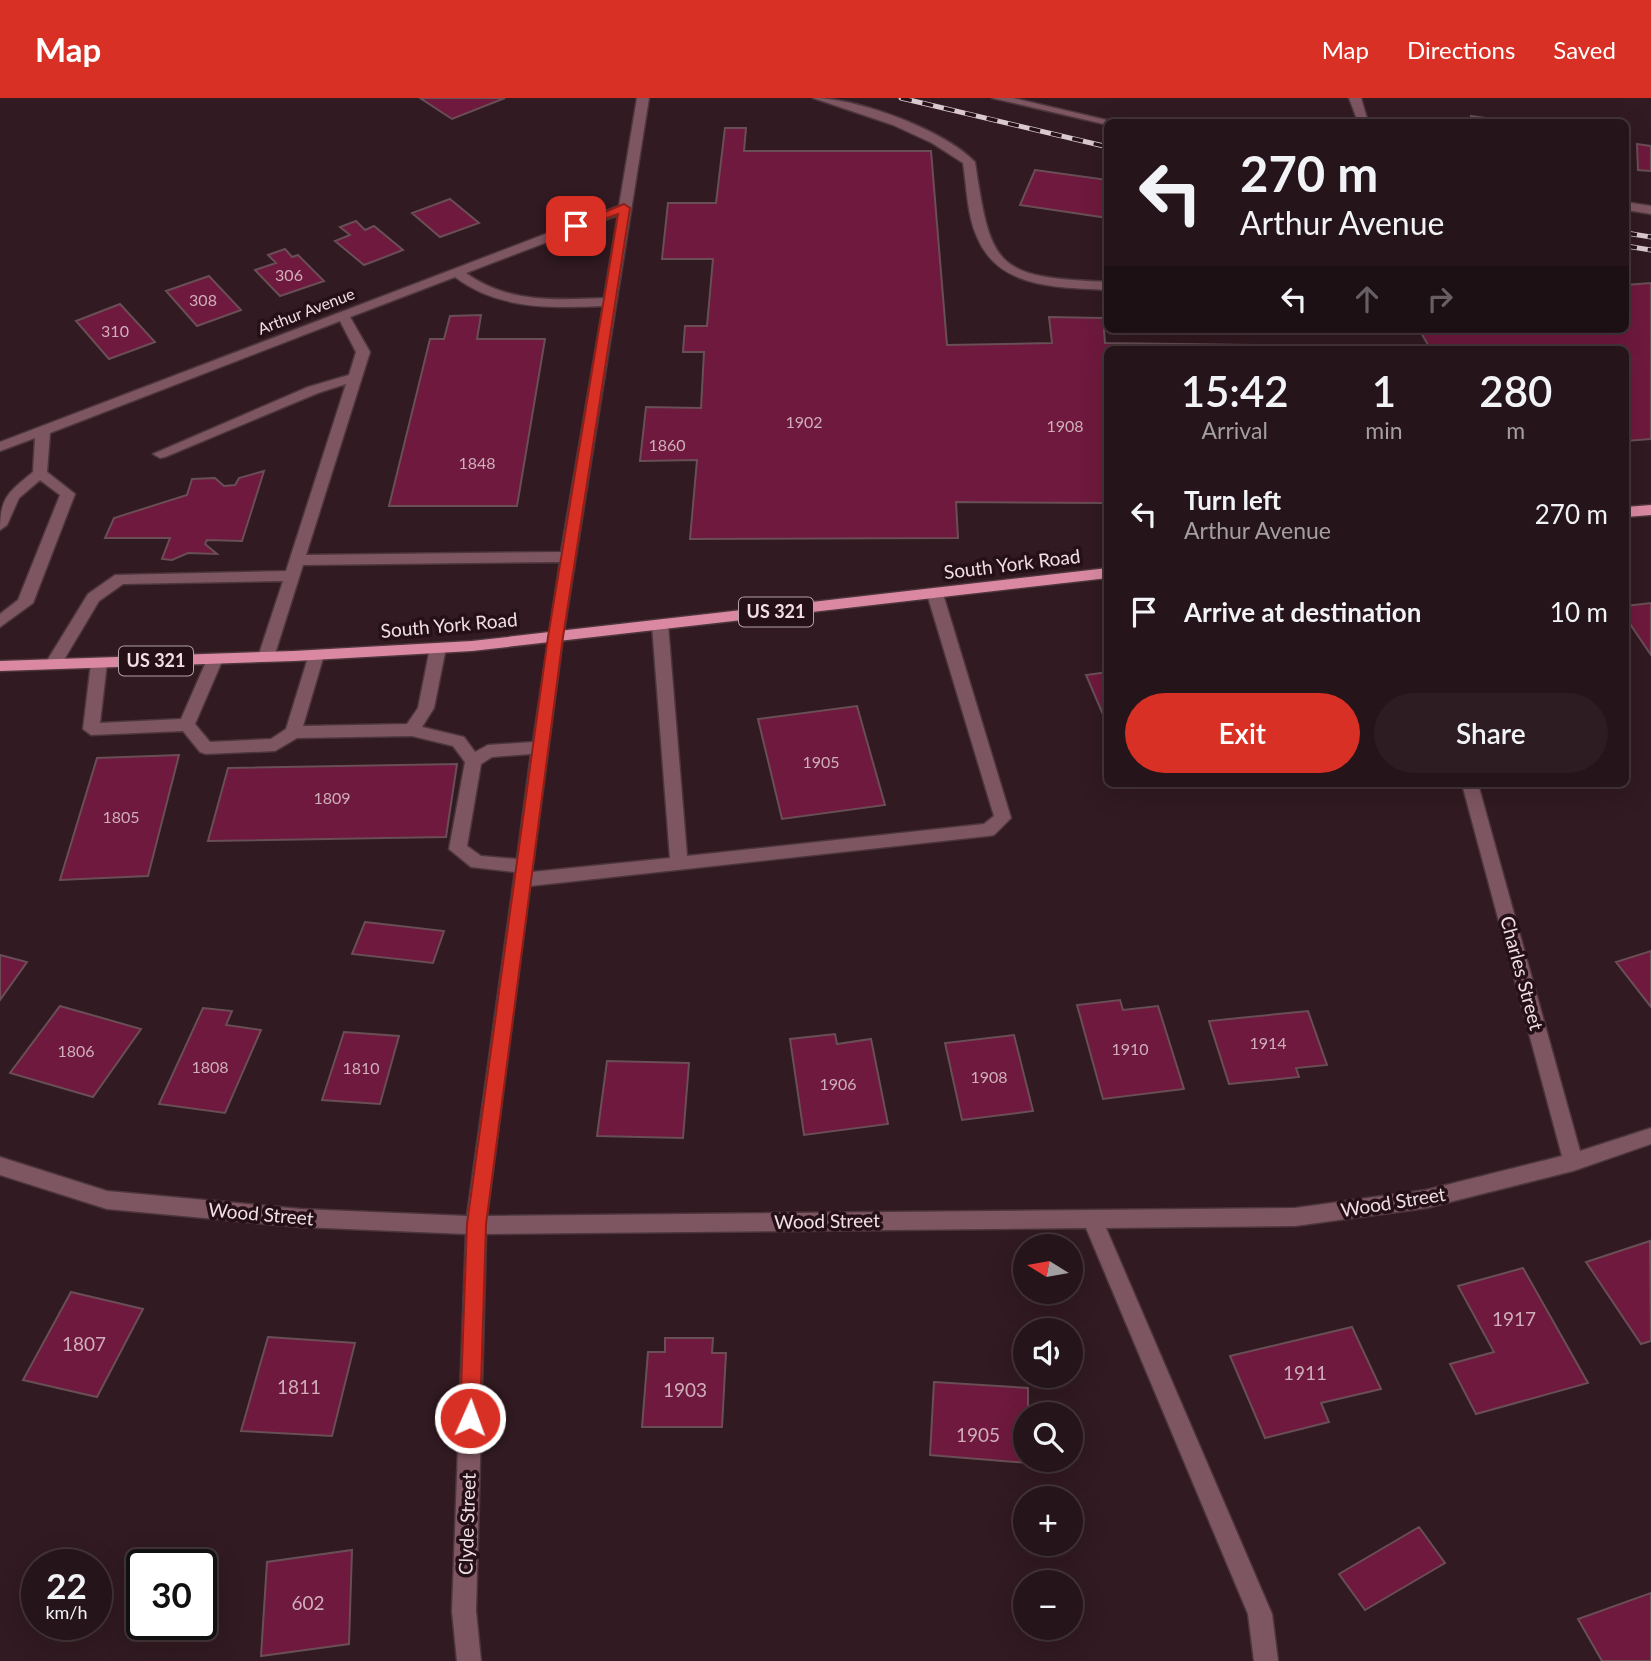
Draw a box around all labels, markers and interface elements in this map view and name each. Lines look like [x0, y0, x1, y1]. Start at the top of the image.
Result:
text: Map [35, 29, 101, 69]
text: Map [1322, 35, 1369, 64]
text: Directions [1407, 35, 1515, 64]
text: Saved [1553, 35, 1616, 64]
text: 270 m [1240, 144, 1378, 202]
icon: left [1125, 147, 1216, 238]
pin [546, 196, 606, 256]
text: Arthur Avenue [1240, 203, 1444, 242]
icon: arrive [557, 207, 595, 245]
house number: 306 [275, 265, 303, 284]
icon: left [1275, 280, 1313, 318]
icon: ahead [1348, 280, 1386, 318]
icon: right [1421, 280, 1459, 318]
street label: Arthur Avenue [255, 283, 357, 338]
house number: 308 [189, 290, 217, 309]
house number: 310 [101, 321, 129, 340]
text: 15:42 [1181, 366, 1289, 416]
text: 1 [1372, 366, 1396, 416]
text: 280 [1479, 366, 1552, 416]
house number: 1902 [785, 412, 823, 431]
house number: 1908 [1046, 416, 1084, 435]
text: Arrival [1202, 416, 1268, 444]
text: min [1365, 416, 1403, 444]
text: m [1506, 416, 1525, 444]
house number: 1860 [648, 435, 686, 454]
house number: 1848 [458, 453, 496, 472]
text: Turn left [1184, 484, 1281, 516]
icon: left [1125, 495, 1163, 533]
text: 270 m [1535, 498, 1608, 530]
text: Arthur Avenue [1184, 516, 1331, 544]
street label: South York Road [942, 544, 1081, 583]
icon: arrive [1125, 593, 1163, 631]
text: Arrive at destination [1184, 596, 1421, 628]
text: 10 m [1550, 596, 1608, 628]
road number: US 321 [739, 598, 813, 626]
street label: South York Road [380, 607, 518, 642]
road number: US 321 [119, 646, 193, 676]
button: Exit [1125, 693, 1360, 773]
button: Share [1374, 693, 1608, 773]
house number: 1905 [802, 752, 840, 771]
house number: 1809 [313, 788, 351, 807]
house number: 1805 [102, 807, 140, 826]
street label: Charles Street [1496, 913, 1549, 1033]
house number: 1914 [1249, 1033, 1287, 1052]
house number: 1910 [1111, 1039, 1149, 1058]
house number: 1806 [57, 1041, 95, 1060]
house number: 1808 [191, 1057, 229, 1076]
house number: 1810 [342, 1058, 380, 1077]
house number: 1908 [970, 1067, 1008, 1086]
house number: 1906 [819, 1074, 857, 1093]
street label: Wood Street [1339, 1182, 1447, 1221]
street label: Wood Street [207, 1197, 315, 1230]
street label: Wood Street [774, 1208, 880, 1233]
north arrow [1013, 1234, 1083, 1304]
map controls [1013, 1234, 1083, 1640]
house number: 1917 [1492, 1307, 1536, 1330]
button: sound [1013, 1318, 1083, 1388]
house number: 1807 [62, 1332, 106, 1355]
house number: 1911 [1283, 1361, 1327, 1384]
house number: 1811 [277, 1375, 321, 1398]
house number: 1903 [663, 1378, 707, 1401]
position arrow [433, 1381, 507, 1455]
button: search [1013, 1402, 1083, 1472]
house number: 1905 [956, 1423, 1000, 1446]
street label: Clyde Street [453, 1472, 480, 1575]
button: + [1013, 1486, 1083, 1556]
speed limit sign: 30 [126, 1549, 217, 1640]
text: 22 [46, 1564, 87, 1606]
button: − [1013, 1570, 1083, 1640]
house number: 602 [291, 1591, 325, 1614]
text: km/h [45, 1601, 88, 1623]

